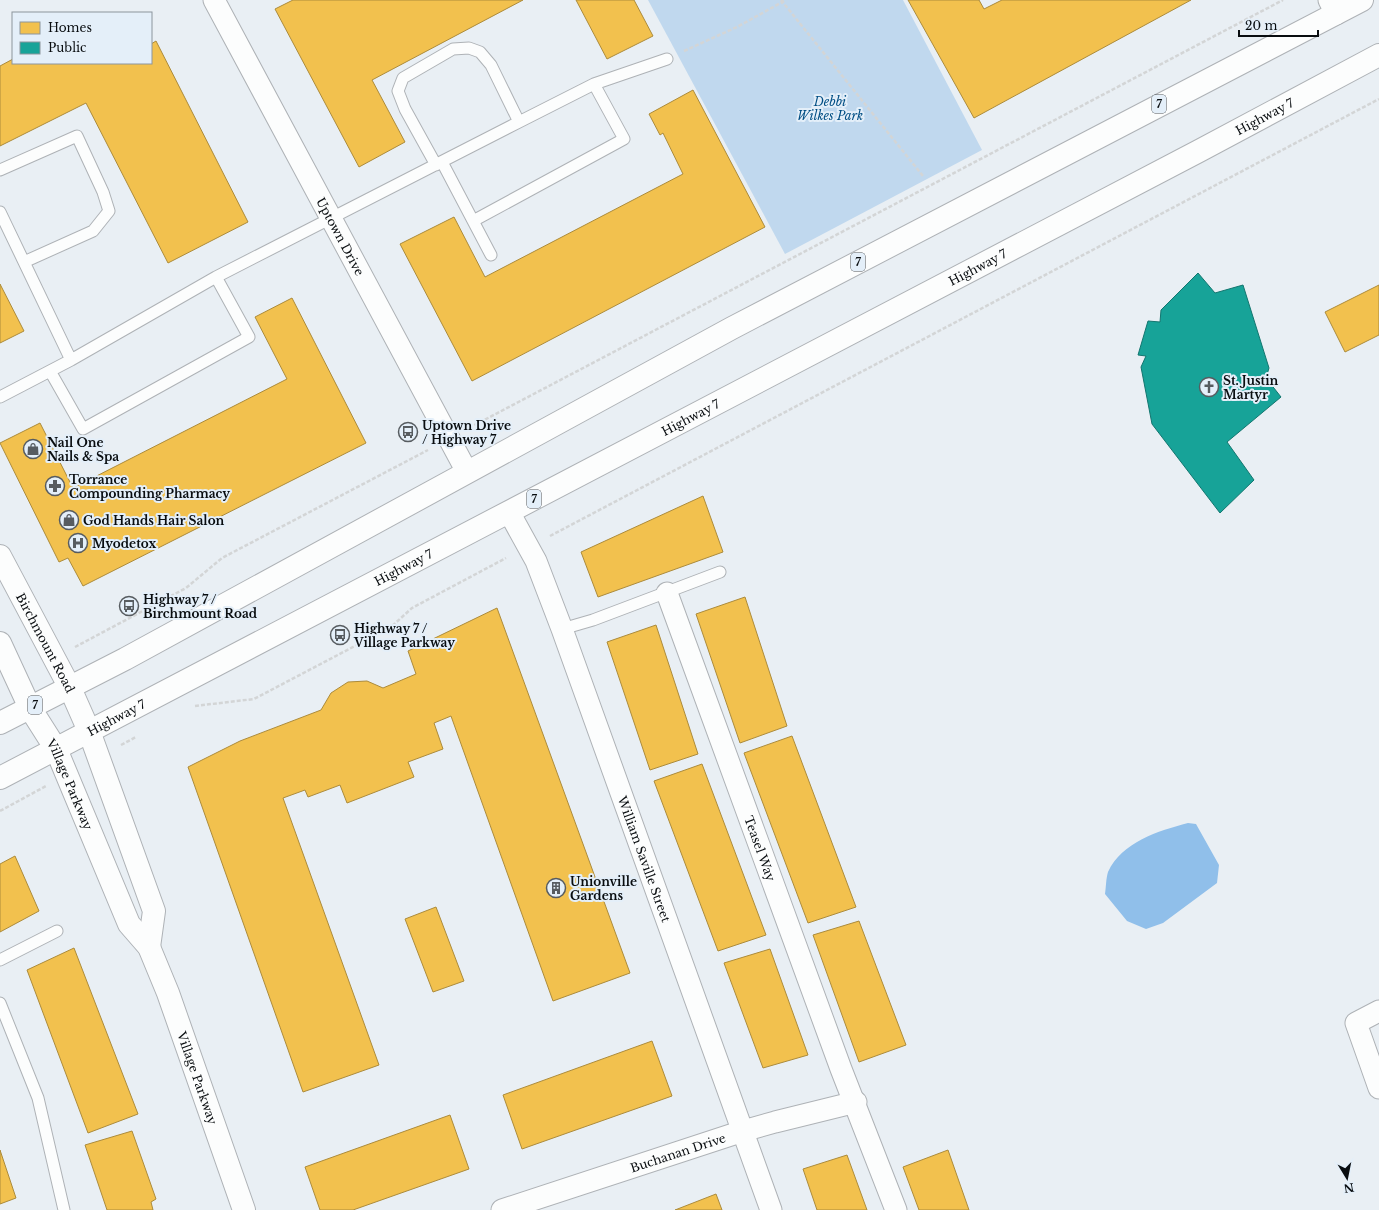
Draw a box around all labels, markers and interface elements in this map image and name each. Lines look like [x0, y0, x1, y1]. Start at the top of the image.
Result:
legend [12, 12, 152, 64]
scale bar [1239, 12, 1318, 38]
text: 20 m [1245, 18, 1277, 33]
text: Homes [48, 20, 92, 35]
text: Public [48, 40, 87, 55]
park label: Debbi Wilkes Park [797, 94, 863, 123]
street label: Highway 7 [1233, 94, 1297, 138]
road number: 7 [1152, 95, 1166, 113]
street label: Uptown Drive [314, 194, 368, 278]
street label: Highway 7 [946, 245, 1010, 288]
road number: 7 [851, 253, 865, 271]
place label: St. Justin Martyr [1223, 373, 1278, 402]
church icon: St. Justin Martyr [1198, 376, 1220, 398]
street label: Highway 7 [659, 395, 723, 438]
place label: Uptown Drive / Highway 7 [422, 418, 511, 447]
bus stop icon: Uptown Drive / Highway 7 [397, 421, 419, 443]
place label: Nail One Nails & Spa [47, 435, 119, 464]
shop icon: Nail One Nails & Spa [22, 438, 44, 460]
place label: Torrance Compounding Pharmacy [69, 472, 230, 501]
pharmacy icon: Torrance Compounding Pharmacy [44, 475, 66, 497]
road number: 7 [527, 490, 541, 508]
shop icon: God Hands Hair Salon [58, 509, 80, 531]
place label: God Hands Hair Salon [83, 513, 225, 528]
hospital icon: Myodetox [67, 532, 89, 554]
place label: Myodetox [92, 536, 156, 551]
street label: Highway 7 [371, 545, 436, 589]
street label: Birchmount Road [13, 590, 78, 695]
place label: Highway 7 / Birchmount Road [143, 592, 258, 621]
bus stop icon: Highway 7 / Birchmount Road [118, 595, 140, 617]
place label: Highway 7 / Village Parkway [353, 621, 455, 650]
bus stop icon: Highway 7 / Village Parkway [329, 624, 351, 646]
street label: Highway 7 [84, 695, 149, 739]
road number: 7 [28, 696, 42, 714]
street label: Village Parkway [43, 735, 96, 832]
street label: William Saville Street [615, 793, 674, 924]
street label: Teasel Way [742, 814, 779, 883]
place label: Unionville Gardens [570, 874, 637, 903]
building icon: Unionville Gardens [545, 877, 567, 899]
street label: Village Parkway [174, 1029, 221, 1127]
street label: Buchanan Drive [628, 1130, 728, 1175]
north arrow [1327, 1158, 1367, 1198]
text: N [1342, 1180, 1355, 1196]

